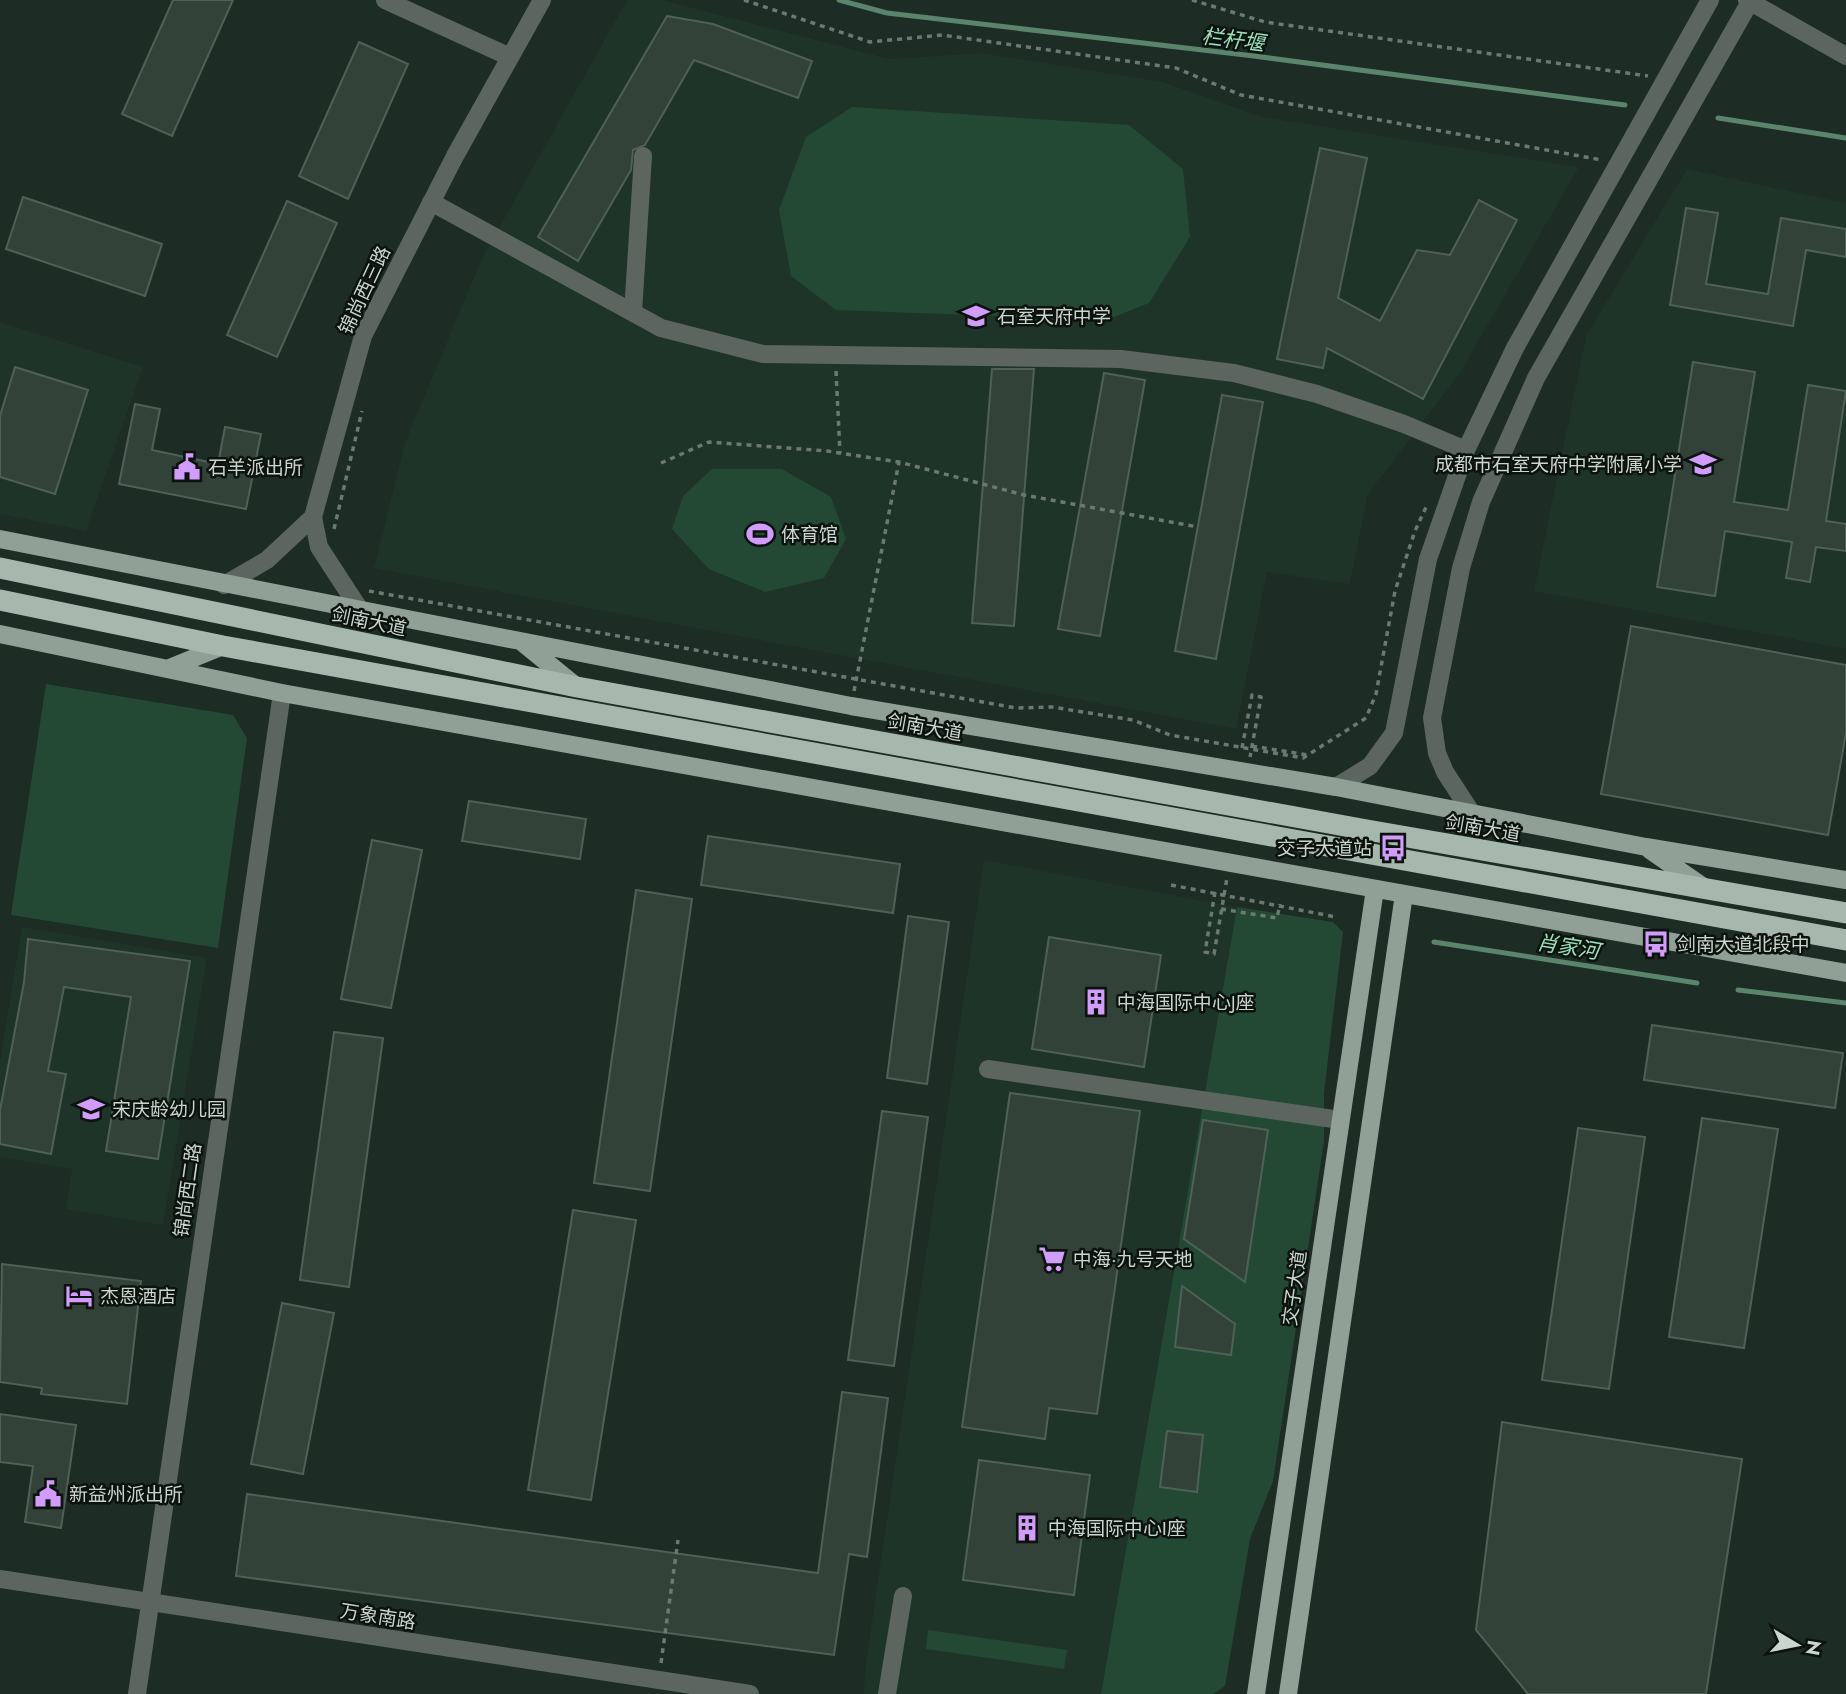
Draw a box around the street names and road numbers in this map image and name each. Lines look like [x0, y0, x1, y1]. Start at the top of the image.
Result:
street label: 锦尚西三路 [332, 241, 397, 339]
street label: 剑南大道 [329, 600, 409, 643]
street label: 剑南大道 [885, 708, 965, 747]
street label: 剑南大道 [1443, 809, 1523, 848]
street label: 锦尚西二路 [168, 1141, 207, 1239]
street label: 交子大道 [1276, 1249, 1313, 1328]
street label: 万象南路 [338, 1597, 418, 1636]

